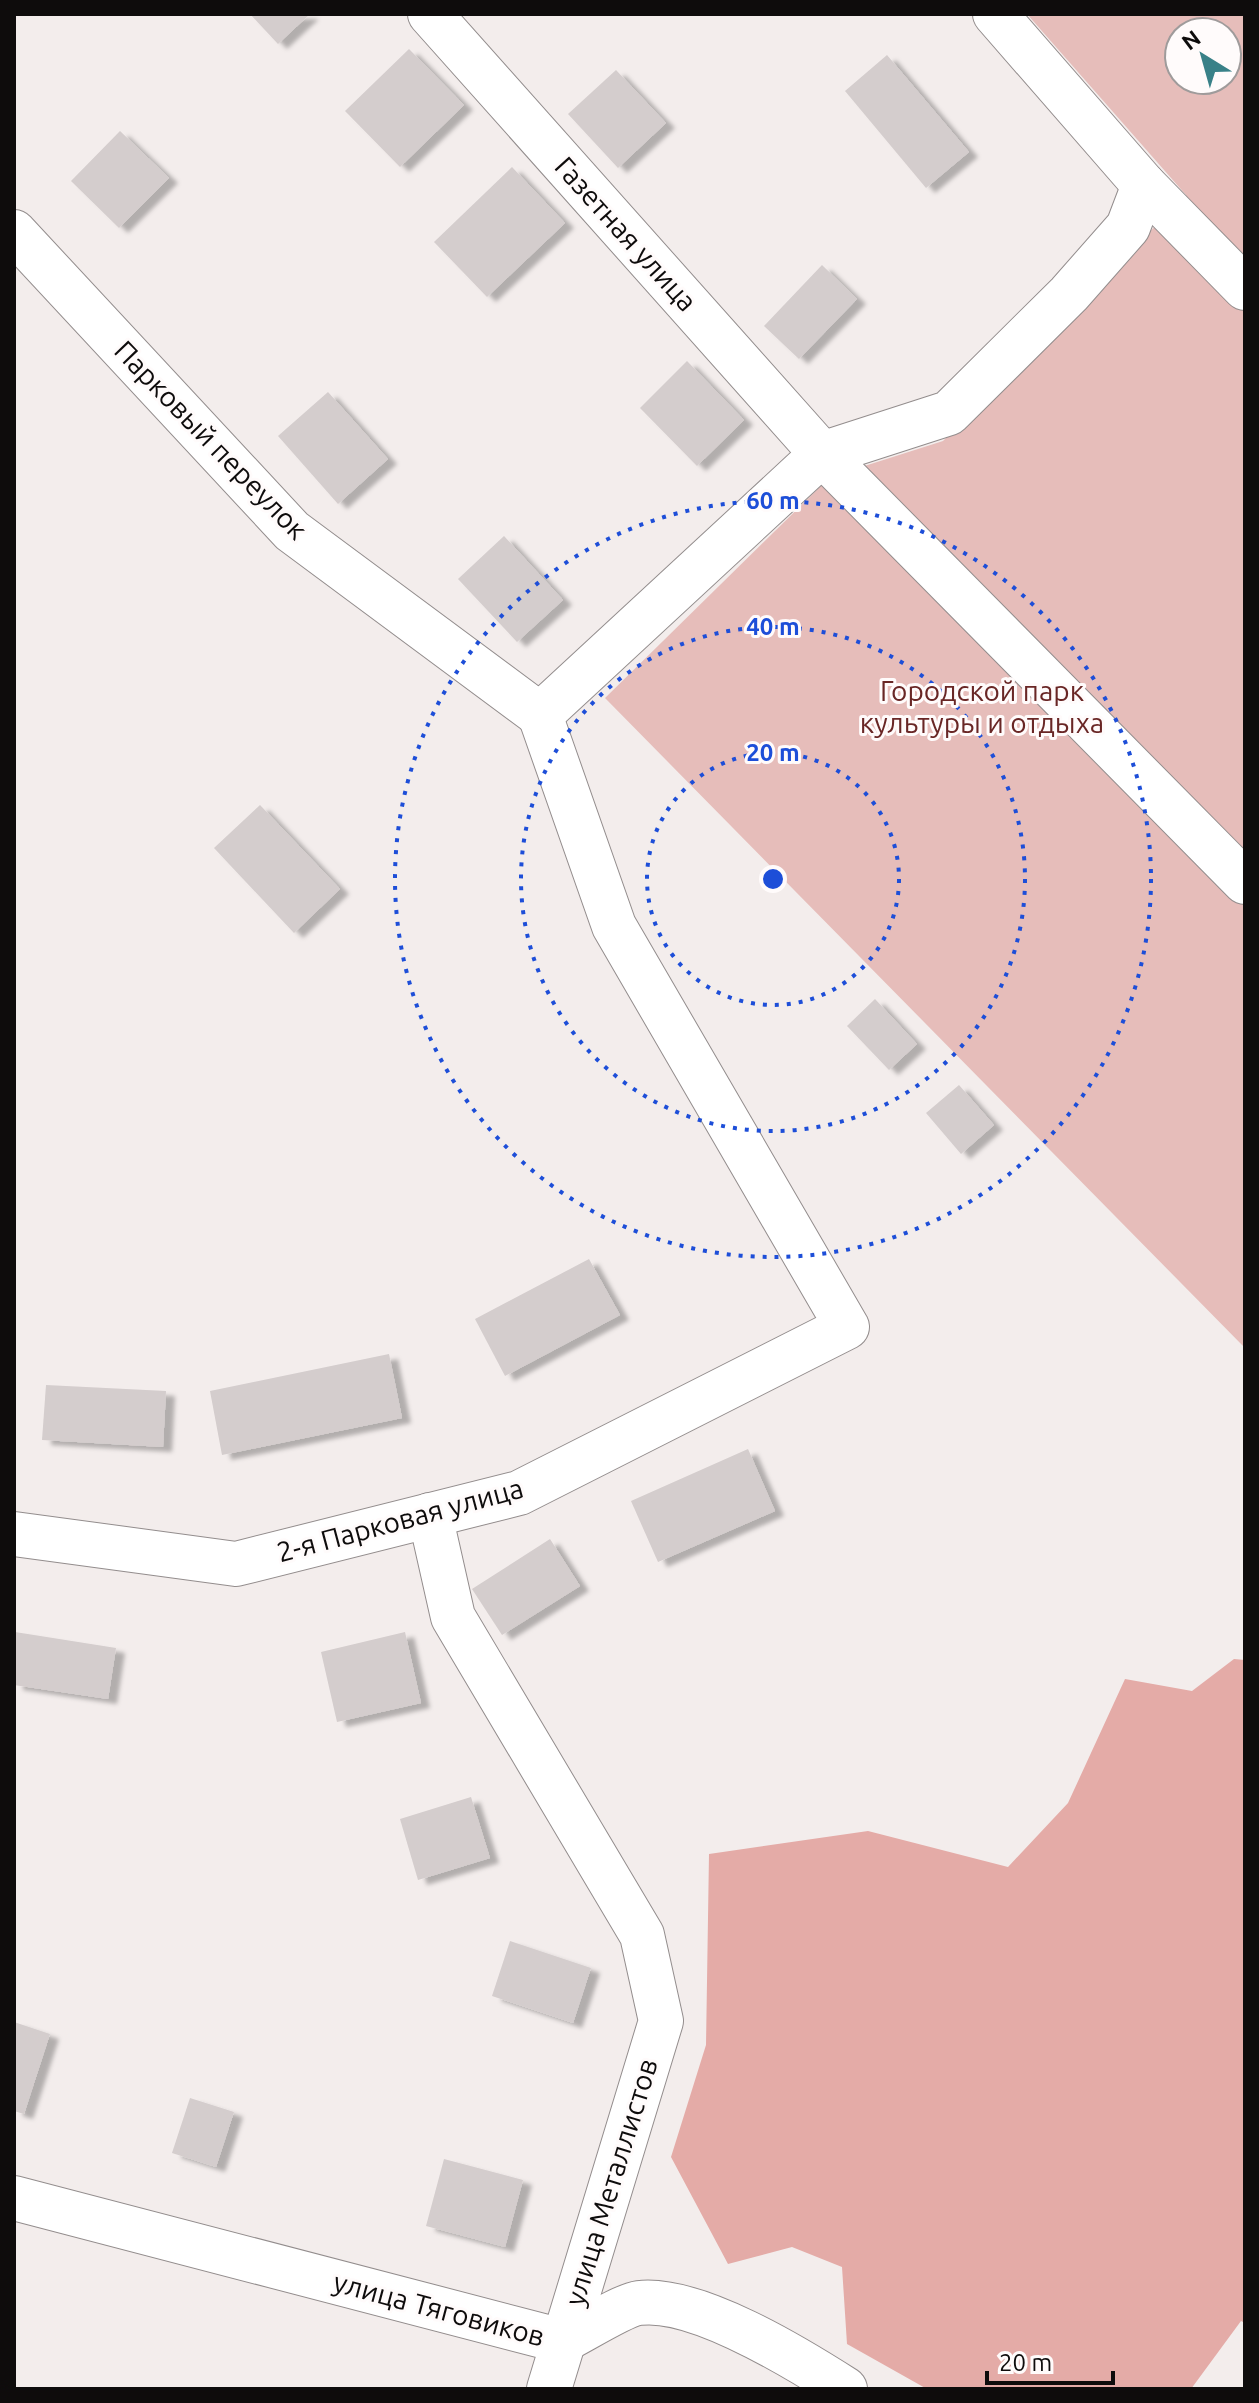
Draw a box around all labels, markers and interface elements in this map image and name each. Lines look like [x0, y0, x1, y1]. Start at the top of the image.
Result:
north arrow [1163, 16, 1243, 96]
text: N [1177, 25, 1205, 55]
street label: Газетная улица [549, 150, 703, 317]
street label: Парковый переулок [109, 334, 314, 545]
text: 60 m [746, 487, 800, 514]
text: 40 m [746, 613, 800, 640]
park label: Городской парк культуры и отдыха [860, 675, 1104, 738]
text: 20 m [746, 739, 800, 766]
centre of rings [759, 865, 787, 893]
street label: 2-я Парковая улица [273, 1472, 526, 1567]
street label: улица Металлистов [558, 2055, 663, 2309]
street label: улица Тяговиков [330, 2265, 548, 2352]
scale bar [987, 2335, 1113, 2385]
text: 20 m [999, 2349, 1052, 2376]

